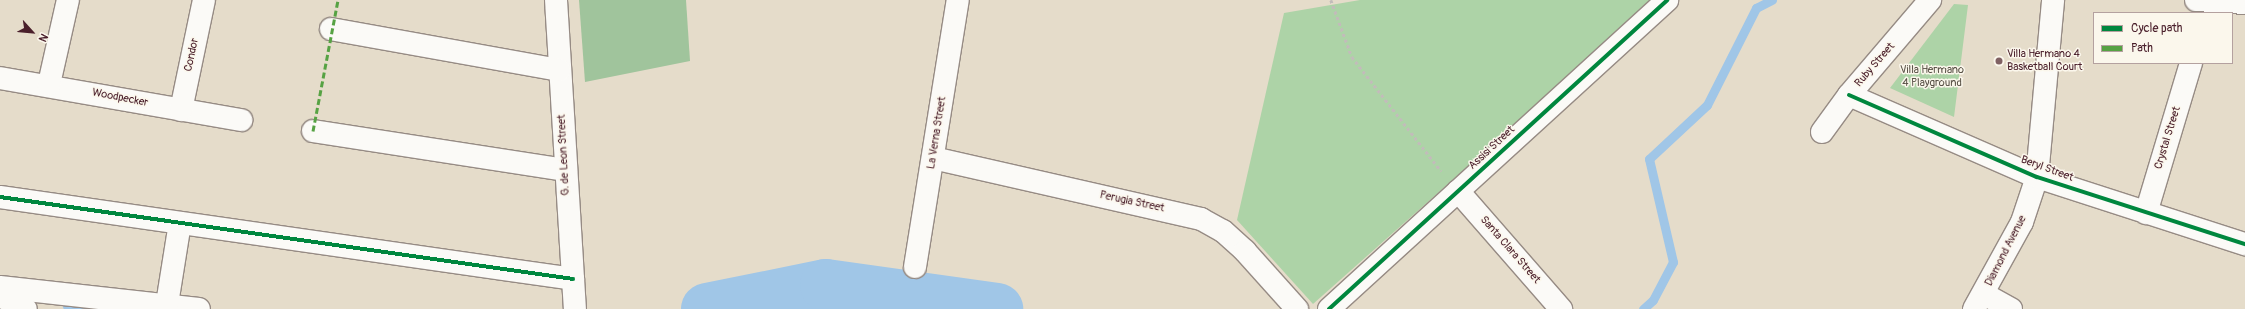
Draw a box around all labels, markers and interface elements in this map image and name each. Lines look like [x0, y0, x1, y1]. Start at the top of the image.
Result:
north arrow [12, 12, 52, 52]
legend [2093, 12, 2233, 64]
text: Cycle path [2131, 21, 2182, 36]
text: N [36, 31, 51, 44]
street label: Condor [182, 37, 202, 73]
street label: Ruby Street [1852, 40, 1898, 90]
text: Path [2131, 41, 2153, 56]
place label: Villa Hermano 4 Basketball Court [2007, 48, 2082, 74]
marker: Villa Hermano 4 Basketball Court [1994, 56, 2004, 66]
park label: Villa Hermano 4 Playground [1900, 64, 1964, 90]
street label: Woodpecker [91, 86, 149, 110]
street label: La Verna Street [925, 96, 949, 170]
street label: Crystal Street [2152, 105, 2184, 171]
street label: G. de Leon Street [555, 114, 573, 196]
street label: Assisi Street [1466, 123, 1518, 173]
street label: Beryl Street [2019, 153, 2075, 185]
street label: Perugia Street [1098, 189, 1166, 215]
street label: Santa Clara Street [1477, 214, 1543, 286]
street label: Diamond Avenue [1983, 214, 2029, 288]

